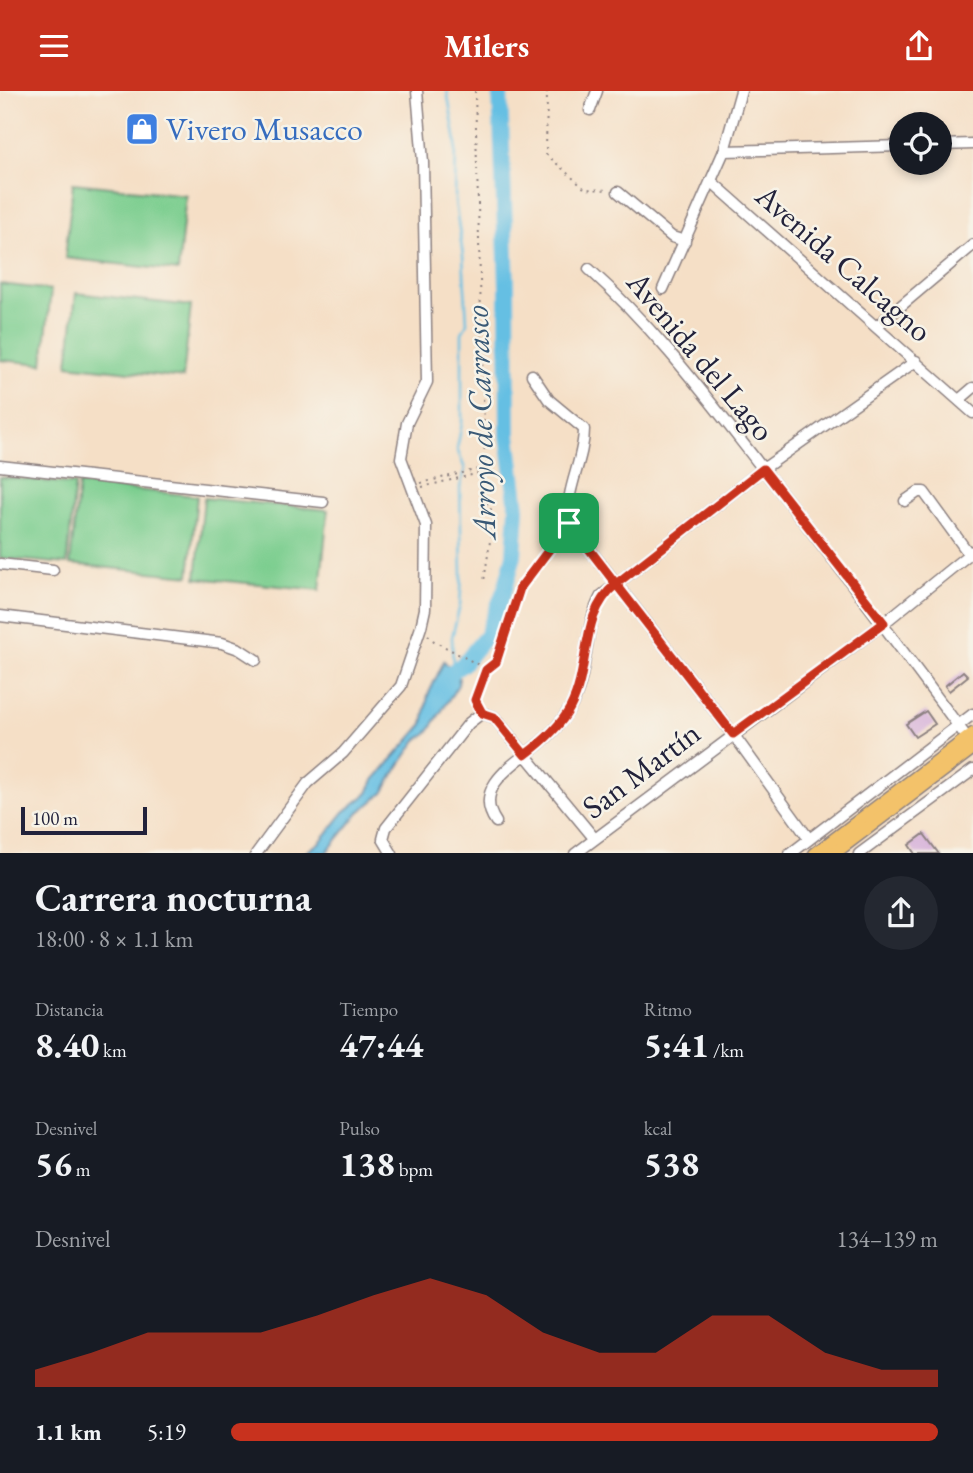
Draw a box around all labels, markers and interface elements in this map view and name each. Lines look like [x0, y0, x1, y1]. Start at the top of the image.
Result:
text: Milers [444, 25, 529, 67]
icon: menu [35, 27, 73, 65]
icon: share [900, 27, 938, 65]
place label: Vivero Musacco [166, 108, 363, 150]
shop icon: Vivero Musacco [123, 110, 161, 148]
map controls [889, 112, 952, 175]
button: locate [889, 112, 952, 175]
street label: Avenida Calcagno [746, 174, 941, 351]
street label: Avenida del Lago [617, 261, 784, 450]
water label: Arroyo de Carrasco [454, 304, 506, 543]
pin [539, 493, 599, 553]
icon: arrive [550, 504, 588, 542]
street label: San Martín [573, 712, 709, 828]
scale bar [21, 804, 147, 836]
text: 100 m [32, 806, 78, 831]
text: Carrera nocturna [35, 873, 312, 922]
button: share [864, 876, 938, 950]
text: 18:00 · 8 × 1.1 km [35, 924, 193, 954]
text: Distancia [35, 997, 104, 1022]
text: Tiempo [339, 997, 398, 1022]
text: Ritmo [644, 997, 692, 1022]
text: 8.40 [35, 1022, 99, 1067]
text: 47:44 [339, 1022, 423, 1067]
text: 5:41 [644, 1022, 709, 1067]
text: km [99, 1038, 127, 1063]
text: /km [709, 1038, 744, 1063]
text: Desnivel [35, 1116, 97, 1141]
text: Pulso [339, 1116, 380, 1141]
text: kcal [644, 1116, 672, 1141]
text: 56 [35, 1141, 72, 1186]
text: 138 [339, 1141, 395, 1186]
text: 538 [644, 1141, 699, 1186]
text: m [72, 1157, 91, 1182]
text: bpm [395, 1157, 433, 1182]
text: Desnivel [35, 1224, 111, 1254]
text: 134–139 m [837, 1224, 938, 1254]
text: 1.1 km [35, 1417, 102, 1447]
text: 5:19 [147, 1417, 186, 1447]

